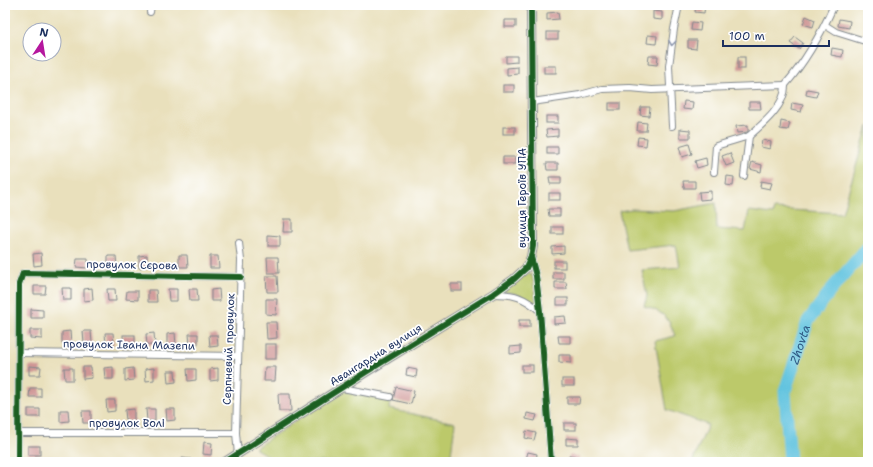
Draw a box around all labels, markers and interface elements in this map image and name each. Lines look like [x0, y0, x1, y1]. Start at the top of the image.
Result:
north arrow [22, 22, 62, 62]
scale bar [723, 22, 829, 48]
text: N [38, 24, 50, 41]
text: 100 m [729, 28, 765, 44]
one-way arrow [668, 40, 677, 46]
street label: вулиця Героїв УПА [515, 148, 530, 248]
street label: провулок Сєрова [86, 257, 178, 273]
street label: Серпневий провулок [220, 293, 238, 405]
street label: Авангардна вулиця [327, 320, 425, 390]
water label: Zhovta [786, 323, 814, 367]
street label: провулок Івана Мазепи [63, 336, 195, 354]
street label: провулок Волі [89, 416, 165, 431]

